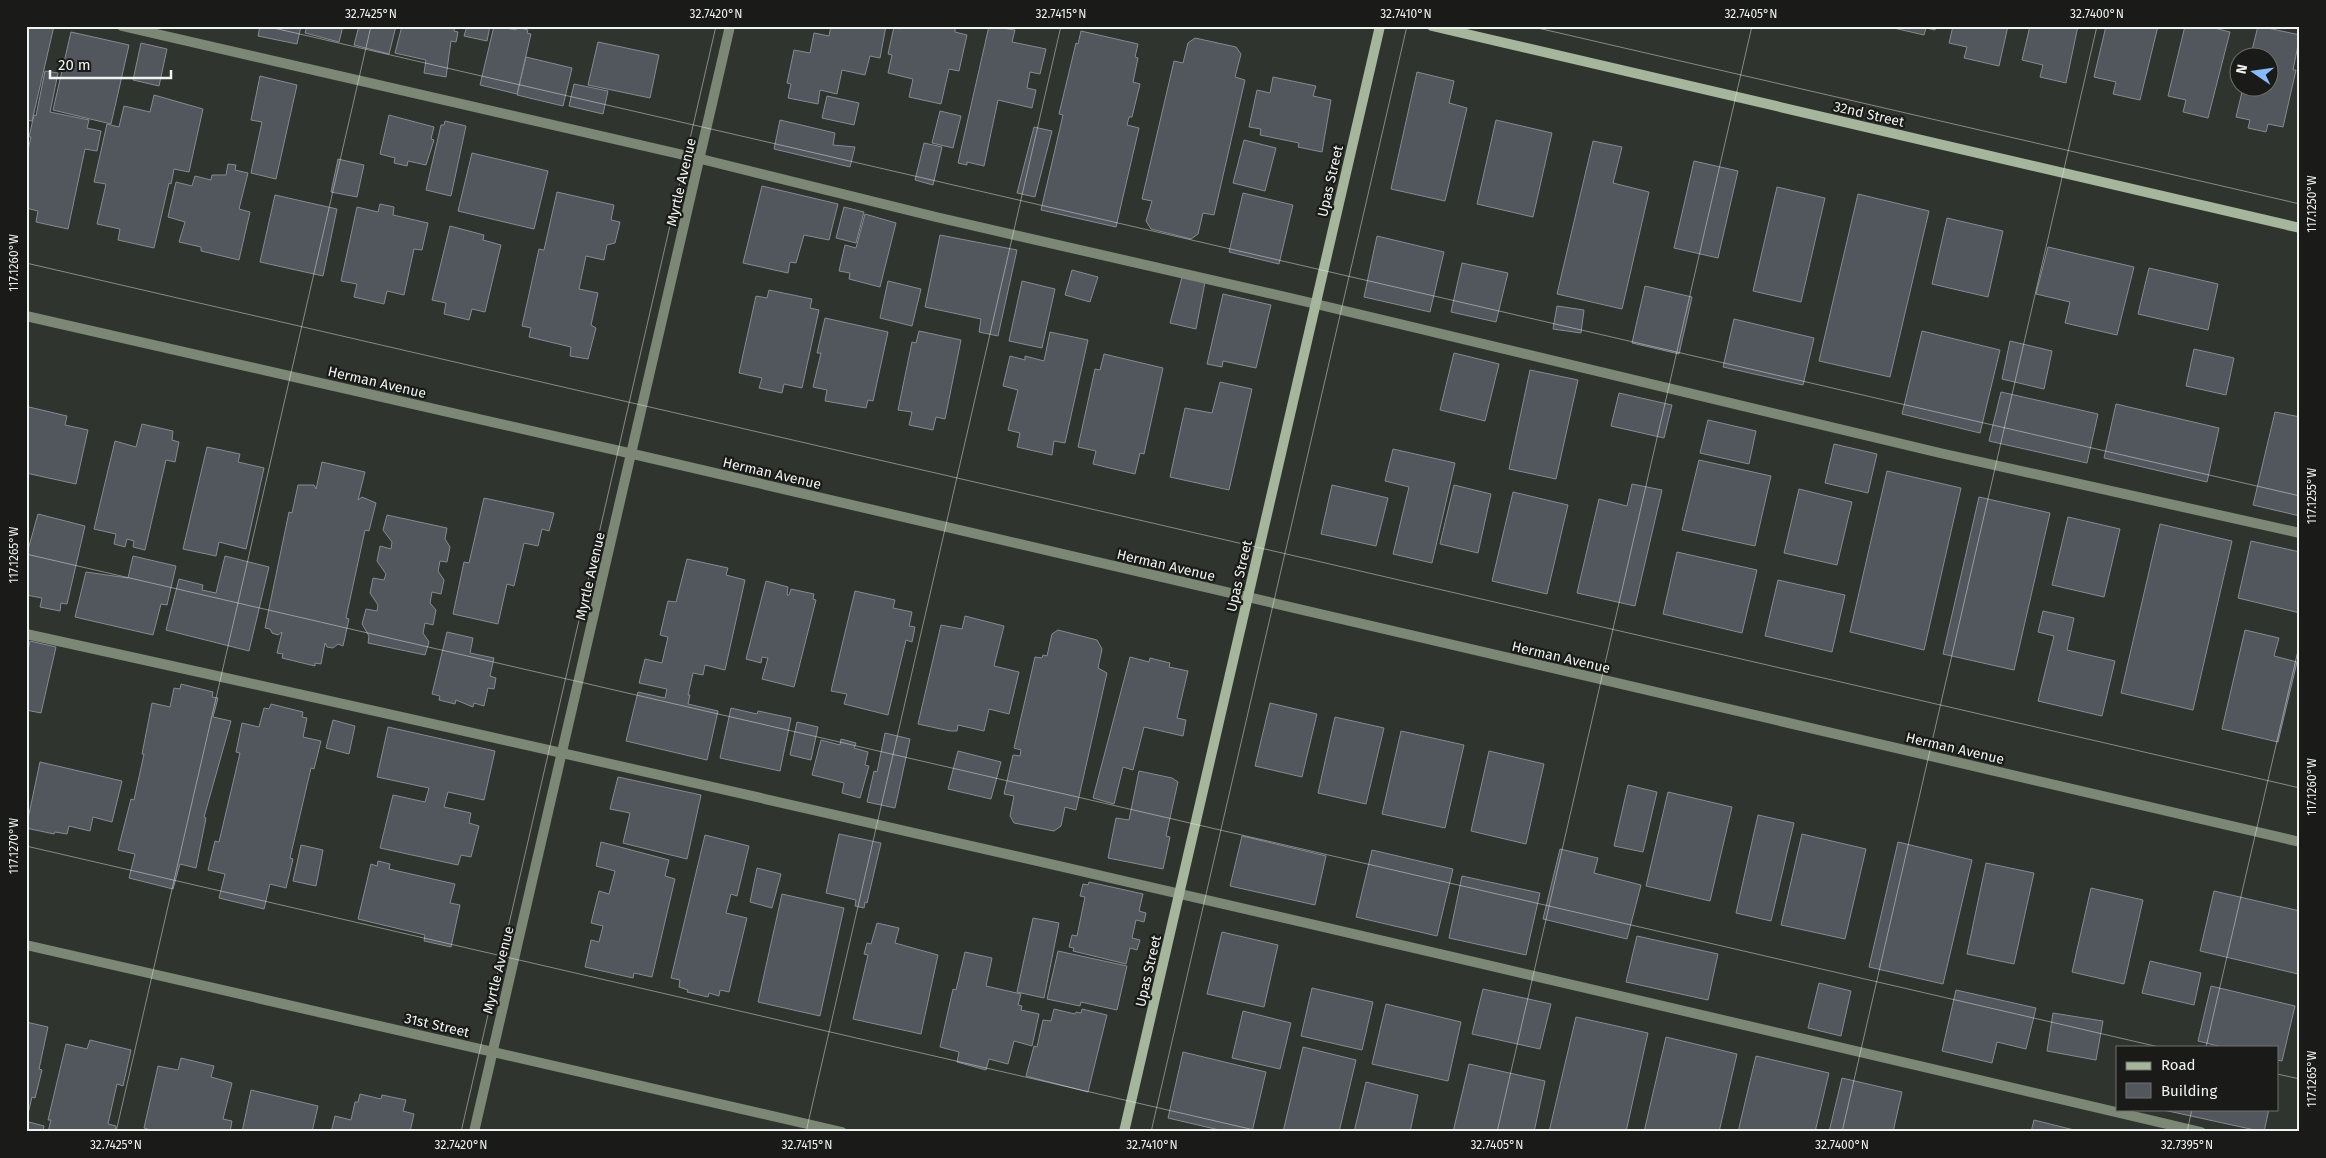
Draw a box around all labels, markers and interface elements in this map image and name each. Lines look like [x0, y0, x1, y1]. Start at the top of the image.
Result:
text: 32.7425°N [345, 7, 397, 21]
text: 32.7420°N [690, 7, 742, 21]
text: 32.7415°N [1036, 7, 1086, 21]
text: 32.7410°N [1380, 7, 1432, 21]
text: 32.7405°N [1725, 7, 1777, 21]
text: 32.7400°N [2070, 7, 2124, 21]
scale bar [50, 48, 171, 80]
north arrow [2228, 48, 2278, 98]
text: 20 m [58, 56, 91, 74]
text: N [2232, 63, 2251, 76]
street label: 32nd Street [1832, 98, 1907, 131]
street label: Myrtle Avenue [663, 136, 700, 228]
street label: Upas Street [1314, 143, 1347, 219]
text: 117.1250°W [2305, 175, 2319, 233]
text: 117.1260°W [7, 234, 21, 292]
street label: Herman Avenue [326, 363, 428, 402]
street label: Herman Avenue [721, 454, 823, 493]
text: 117.1255°W [2305, 468, 2319, 524]
text: 117.1265°W [7, 527, 21, 583]
street label: Myrtle Avenue [572, 530, 609, 622]
street label: Upas Street [1223, 538, 1256, 614]
street label: Herman Avenue [1115, 546, 1217, 585]
street label: Herman Avenue [1510, 638, 1612, 677]
street label: Herman Avenue [1904, 729, 2006, 768]
text: 117.1260°W [2305, 758, 2319, 816]
text: 117.1270°W [7, 818, 21, 874]
street label: Myrtle Avenue [479, 924, 518, 1016]
street label: Upas Street [1132, 933, 1165, 1009]
street label: 31st Street [403, 1010, 472, 1041]
legend [2116, 1046, 2278, 1110]
text: 117.1265°W [2305, 1051, 2319, 1107]
text: Road [2161, 1056, 2196, 1074]
text: Building [2161, 1082, 2217, 1100]
text: 32.7425°N [90, 1138, 142, 1152]
text: 32.7420°N [435, 1138, 487, 1152]
text: 32.7415°N [782, 1138, 832, 1152]
text: 32.7410°N [1126, 1138, 1178, 1152]
text: 32.7405°N [1471, 1138, 1523, 1152]
text: 32.7400°N [1815, 1138, 1869, 1152]
text: 32.7395°N [2161, 1138, 2213, 1152]

